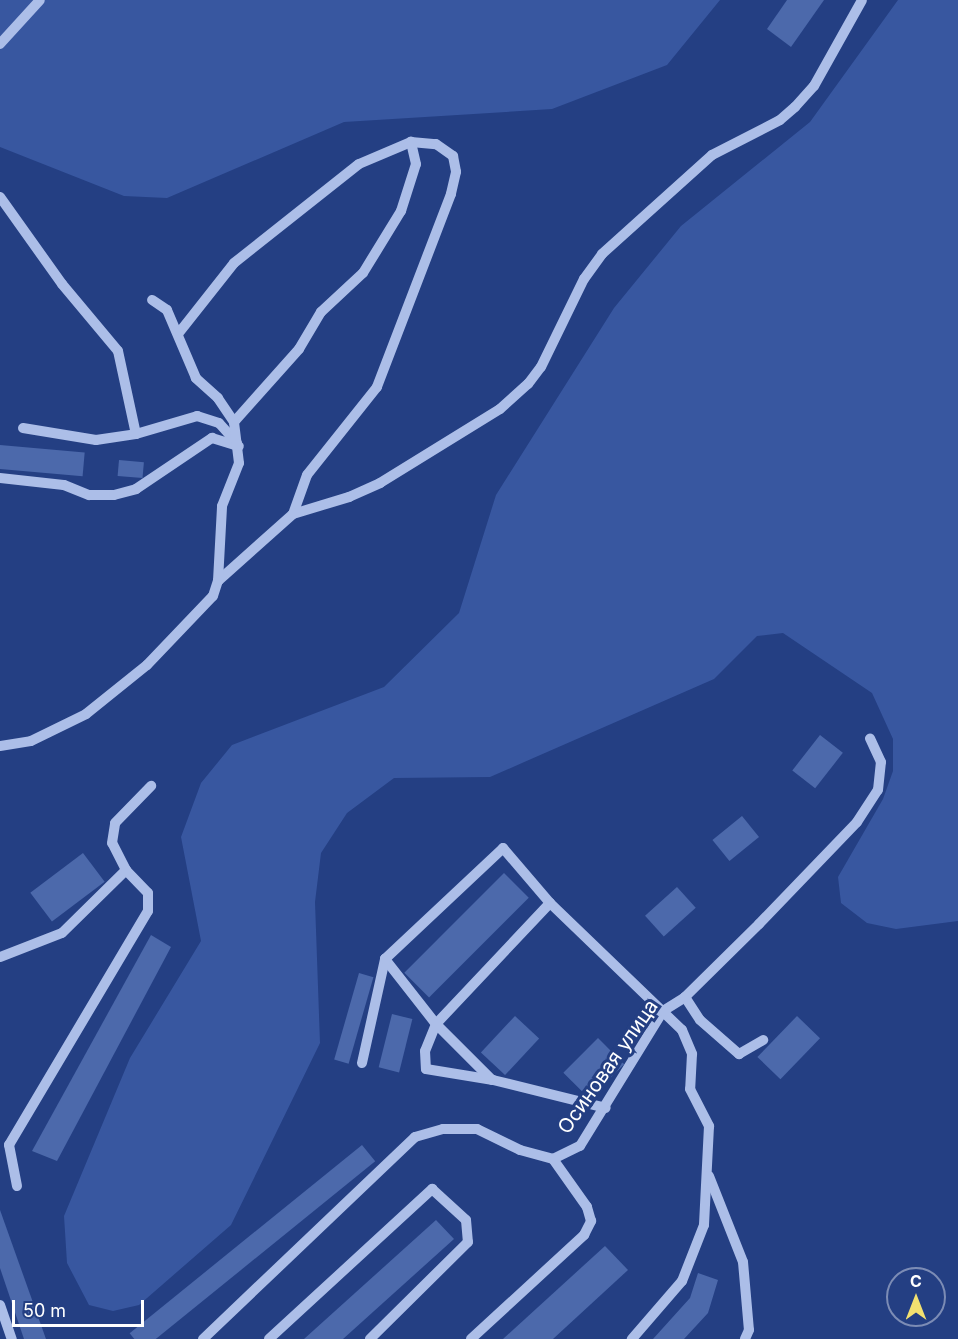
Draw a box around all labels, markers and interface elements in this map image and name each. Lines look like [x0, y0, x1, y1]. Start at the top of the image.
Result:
street label: Осиновая улица [553, 995, 663, 1139]
north arrow [886, 1267, 946, 1327]
text: С [910, 1271, 922, 1291]
scale bar [15, 1288, 147, 1326]
text: 50 m [23, 1300, 66, 1321]

